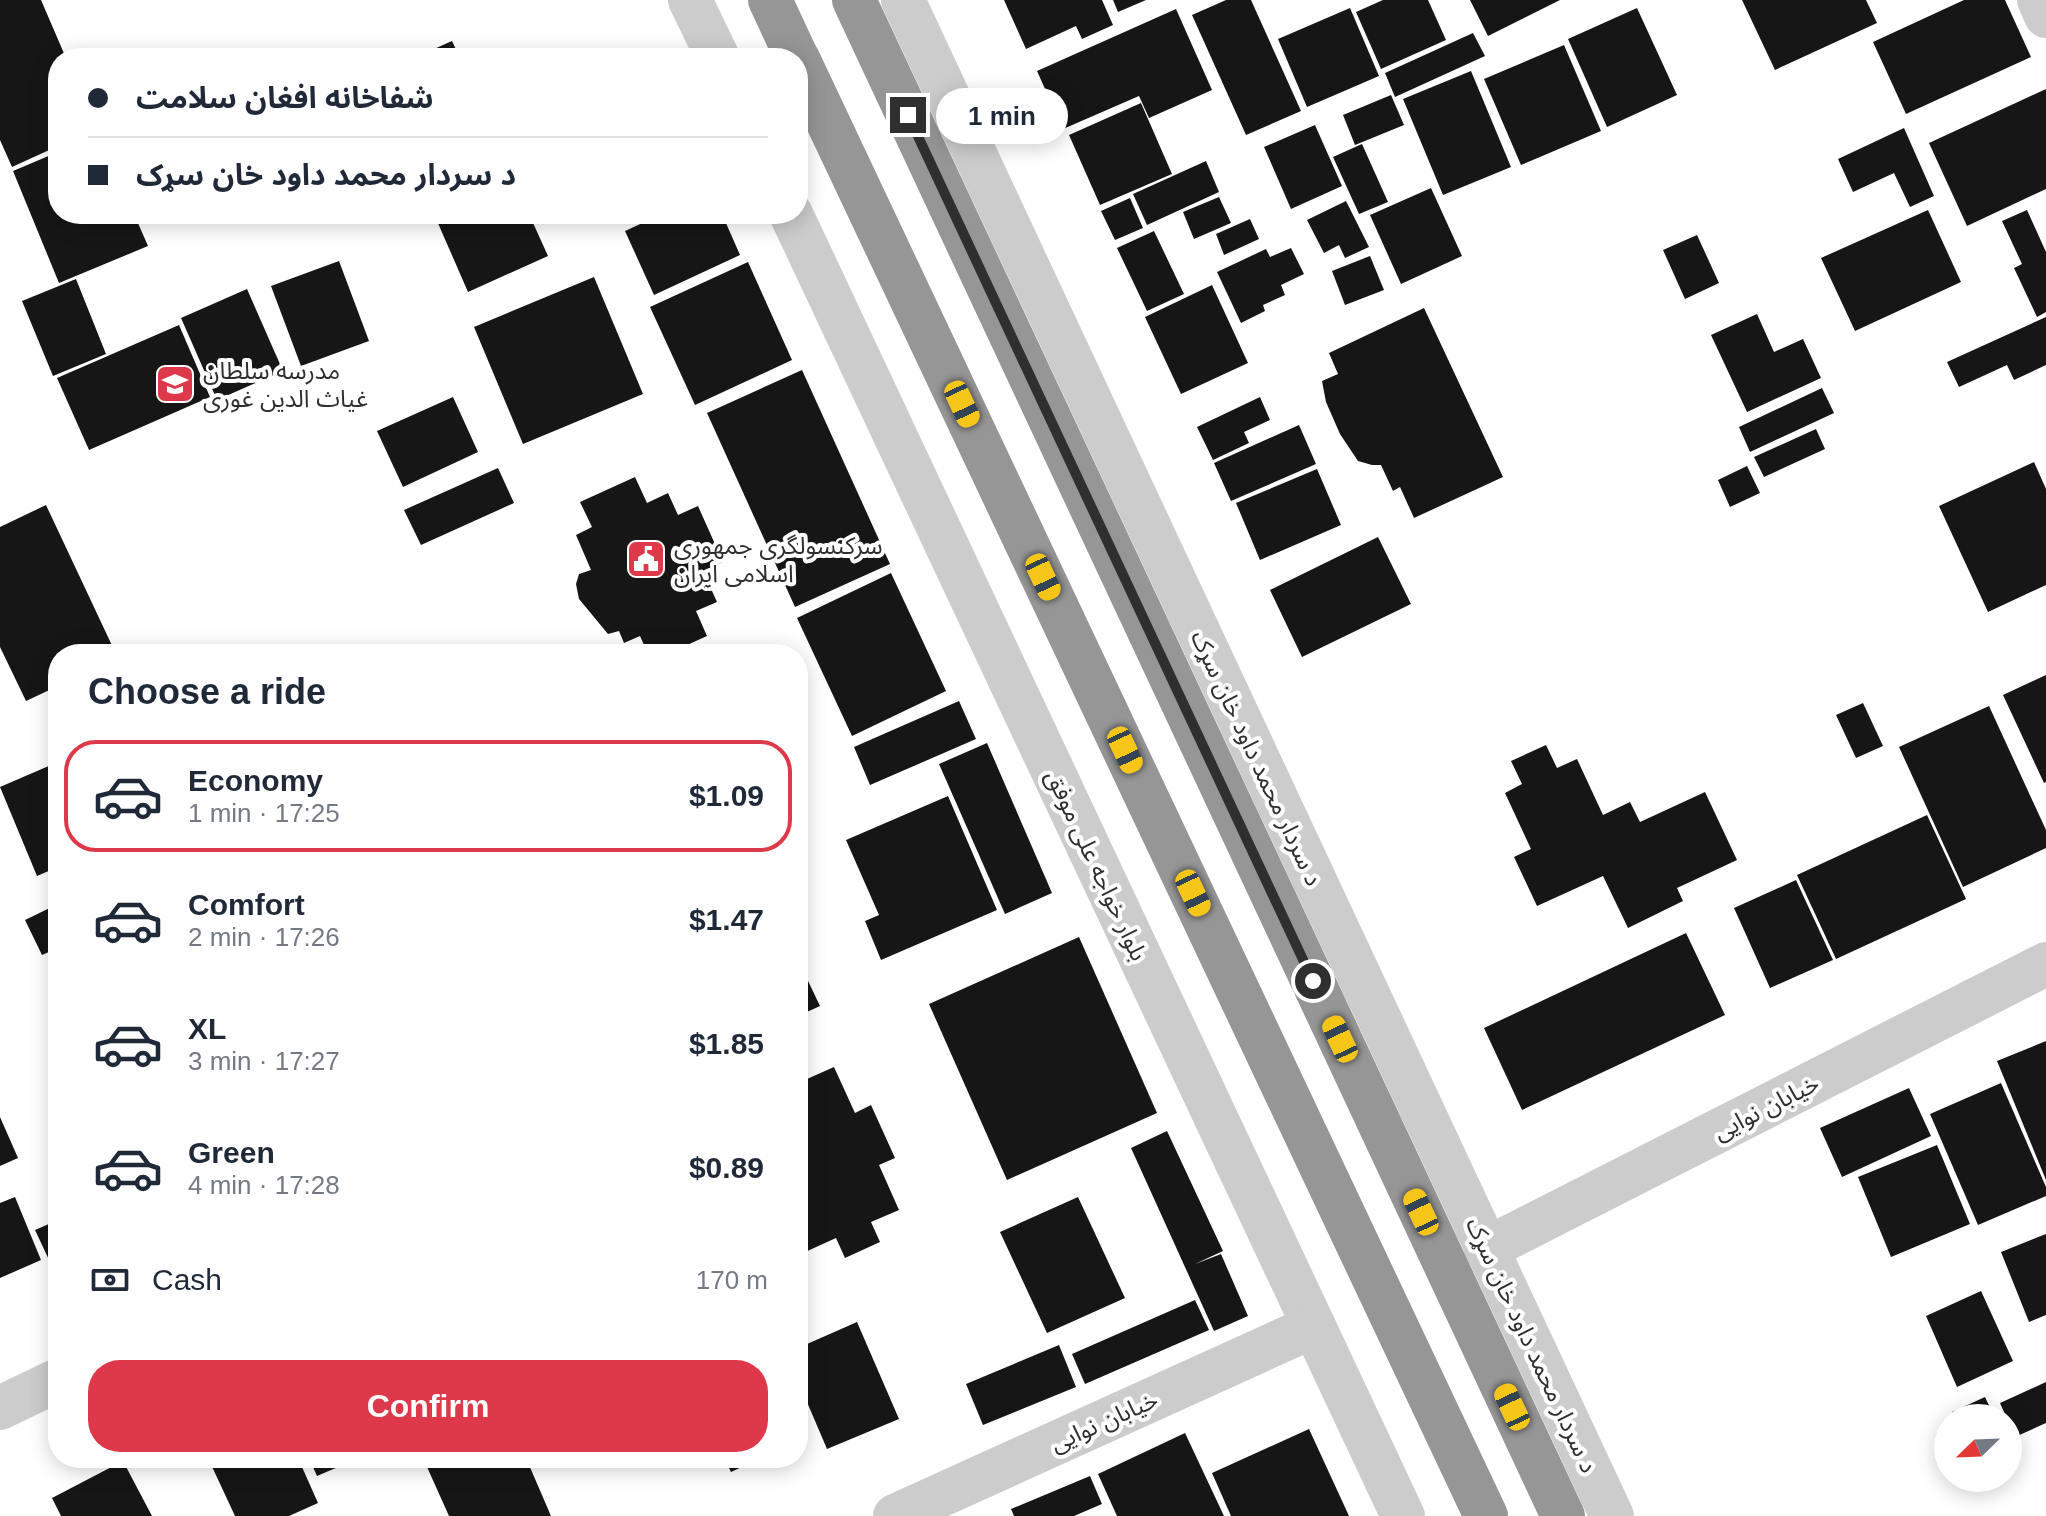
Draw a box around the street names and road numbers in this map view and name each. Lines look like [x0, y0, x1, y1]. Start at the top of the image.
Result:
street label: د سردار محمد داود خان سړک [1185, 626, 1328, 890]
street label: بلوار خواجه علی موفق [1039, 765, 1153, 966]
street label: خیابان نوایی [1709, 1069, 1824, 1146]
street label: د سردار محمد داود خان سړک [1460, 1213, 1603, 1477]
street label: خیابان نوایی [1046, 1385, 1162, 1458]

